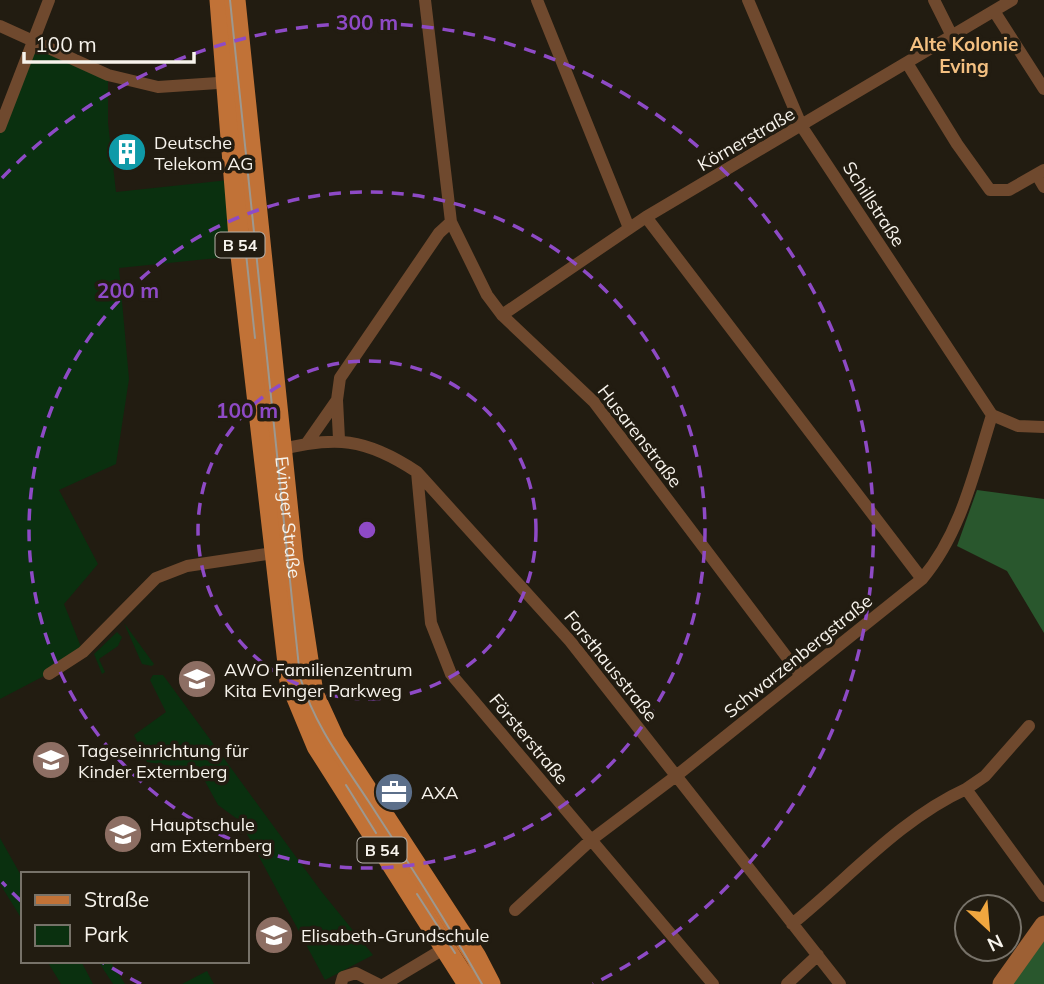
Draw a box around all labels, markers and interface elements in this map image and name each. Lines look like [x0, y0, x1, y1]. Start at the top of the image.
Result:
text: 300 m [336, 9, 398, 35]
scale bar [24, 21, 194, 65]
text: 100 m [35, 31, 97, 57]
district label: Alte Kolonie Eving [910, 32, 1018, 78]
street label: Körnerstraße [693, 102, 799, 176]
building icon: Deutsche Telekom AG [106, 131, 148, 173]
place label: Deutsche Telekom AG [154, 131, 253, 175]
street label: Schillstraße [838, 157, 910, 251]
road number: B 54 [216, 232, 264, 258]
text: 200 m [97, 277, 159, 303]
street label: Husarenstraße [593, 380, 687, 492]
text: 100 m [216, 397, 278, 423]
street label: Evinger Straße [271, 455, 307, 580]
centre of rings [355, 518, 379, 542]
street label: Schwarzenbergstraße [719, 589, 877, 723]
street label: Forsthausstraße [559, 606, 663, 726]
school or university icon: AWO Familienzentrum Kita Evinger Parkweg [176, 658, 218, 700]
place label: AWO Familienzentrum Kita Evinger Parkweg [224, 658, 413, 702]
street label: Försterstraße [484, 689, 574, 789]
school or university icon: Tageseinrichtung für Kinder Externberg [30, 739, 72, 781]
place label: Tageseinrichtung für Kinder Externberg [78, 739, 249, 783]
office icon: AXA [373, 771, 415, 813]
place label: AXA [421, 781, 459, 804]
school or university icon: Hauptschule am Externberg [102, 813, 144, 855]
place label: Hauptschule am Externberg [150, 813, 272, 857]
road number: B 54 [358, 838, 406, 862]
legend [21, 872, 248, 963]
text: Straße [84, 886, 149, 912]
north arrow [953, 893, 1023, 963]
school or university icon: Elisabeth-Grundschule [253, 914, 295, 956]
text: Park [84, 921, 128, 947]
place label: Elisabeth-Grundschule [301, 924, 489, 947]
text: N [984, 929, 1007, 957]

